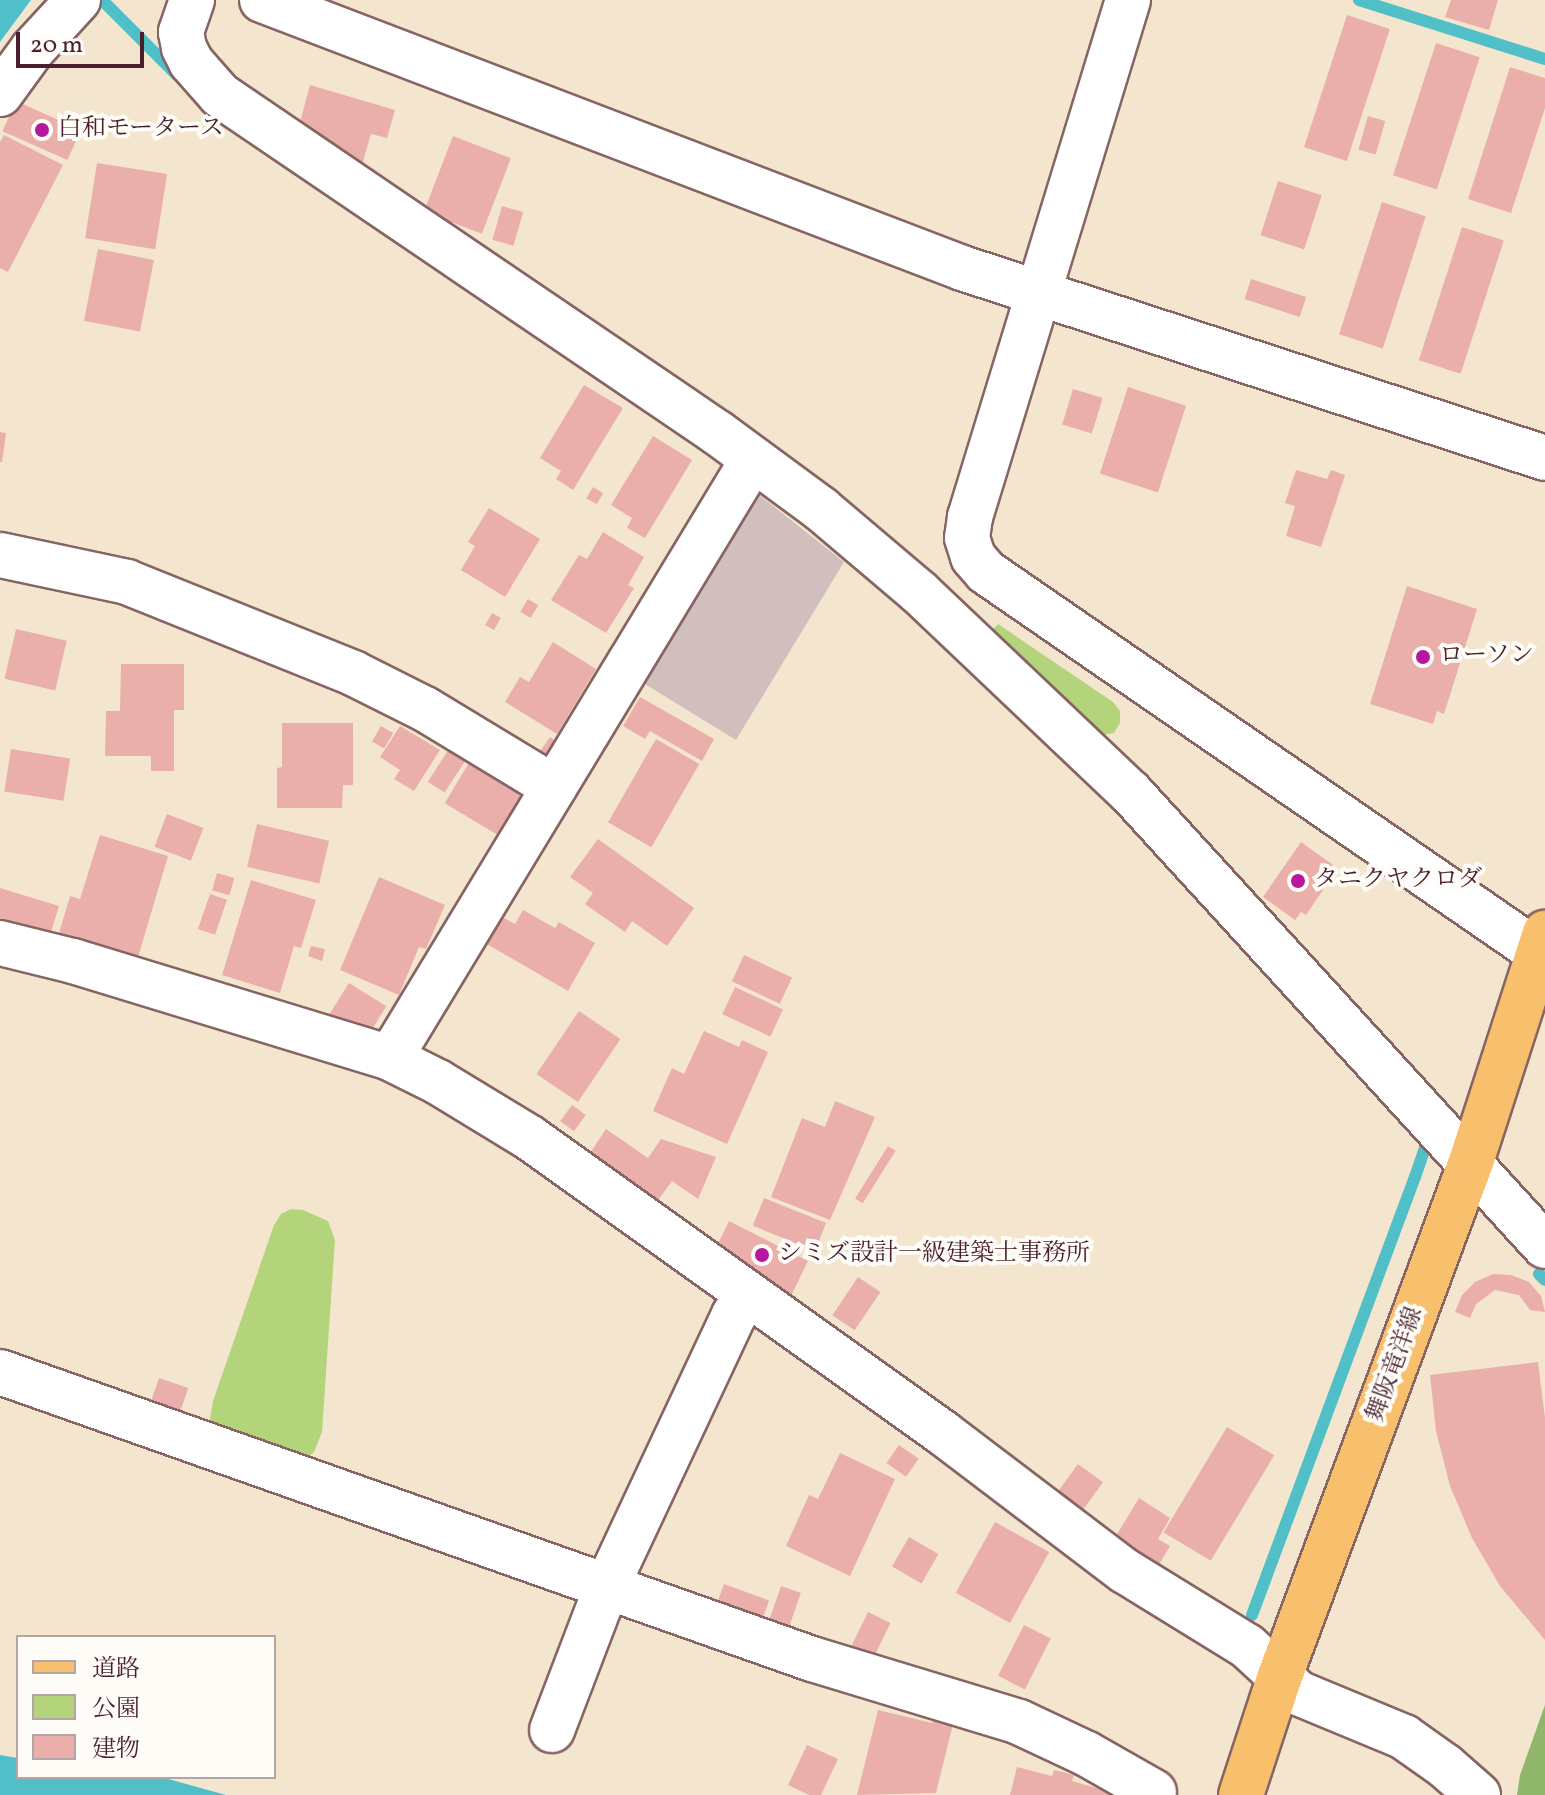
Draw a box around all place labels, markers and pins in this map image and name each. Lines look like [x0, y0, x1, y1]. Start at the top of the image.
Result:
place label: 白和モータース [58, 116, 225, 144]
marker: 白和モータース [33, 121, 51, 139]
place label: ローソン [1439, 643, 1535, 671]
marker: ローソン [1414, 648, 1432, 666]
place label: タニクヤクロダ [1314, 867, 1482, 895]
marker: タニクヤクロダ [1289, 872, 1307, 890]
place label: シミズ設計一級建築士事務所 [778, 1241, 1090, 1269]
marker: シミズ設計一級建築士事務所 [753, 1246, 771, 1264]

